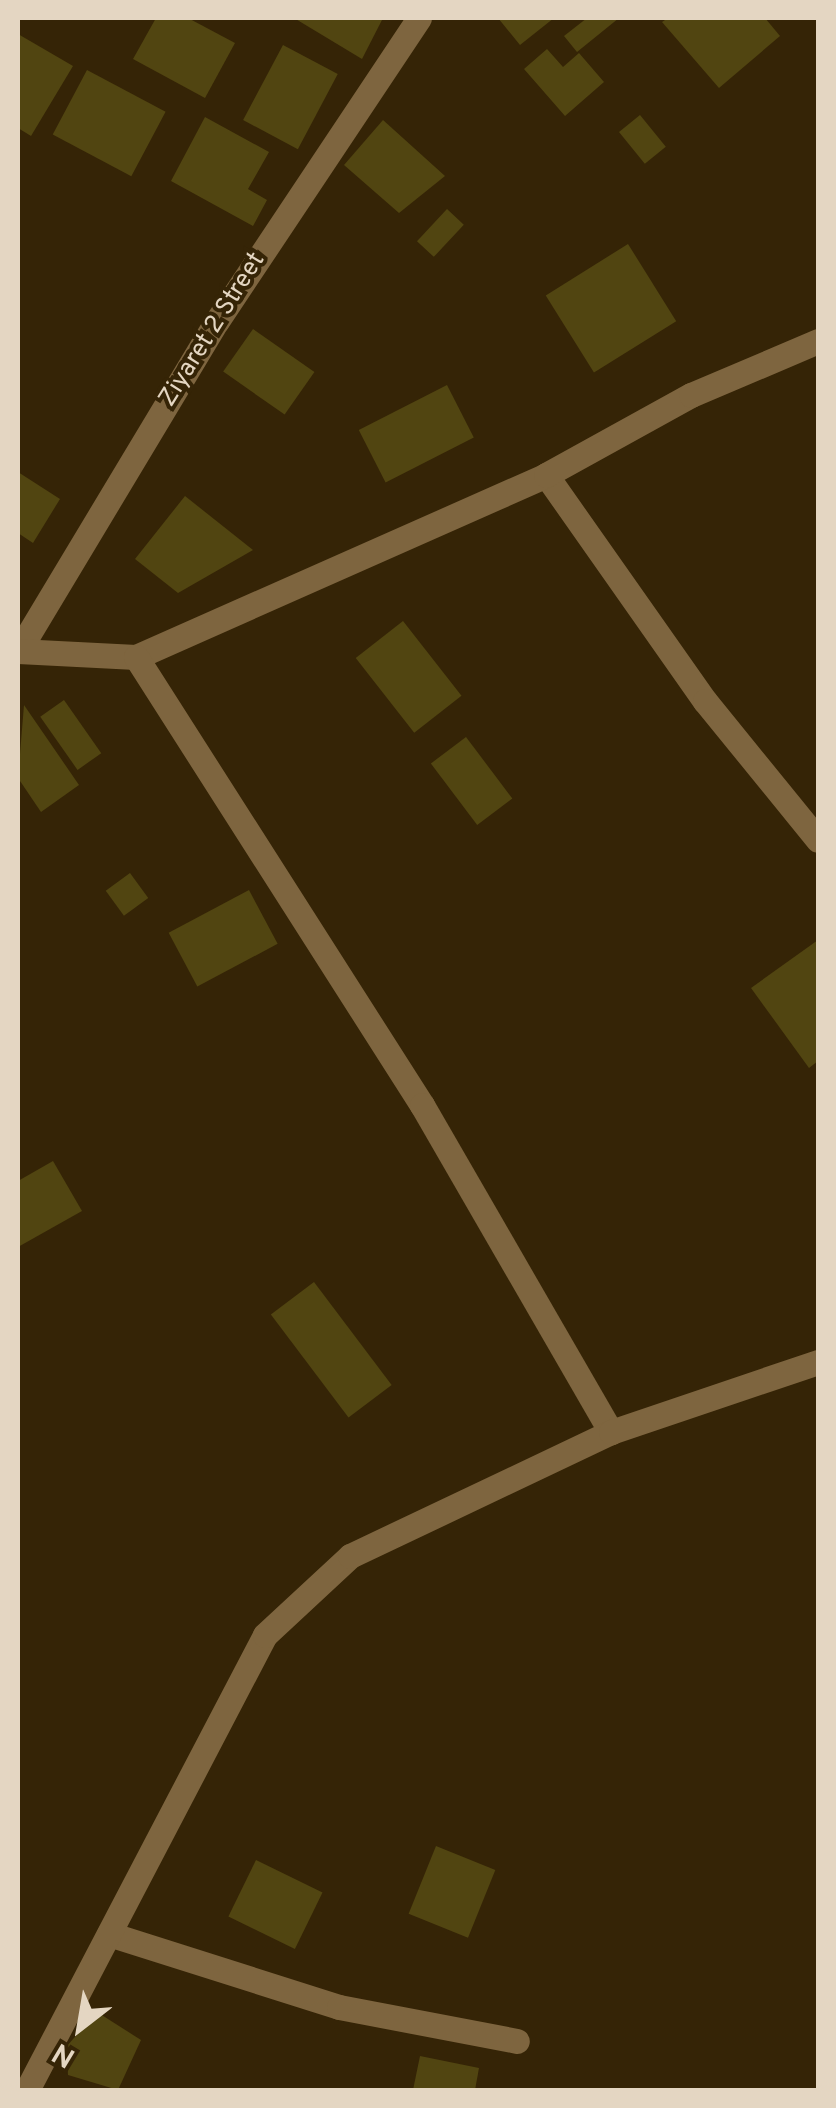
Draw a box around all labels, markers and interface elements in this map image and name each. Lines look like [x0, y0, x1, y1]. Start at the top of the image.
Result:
street label: Ziyaret 2 Street [154, 247, 272, 413]
north arrow [30, 1978, 130, 2078]
text: N [47, 2033, 82, 2074]

